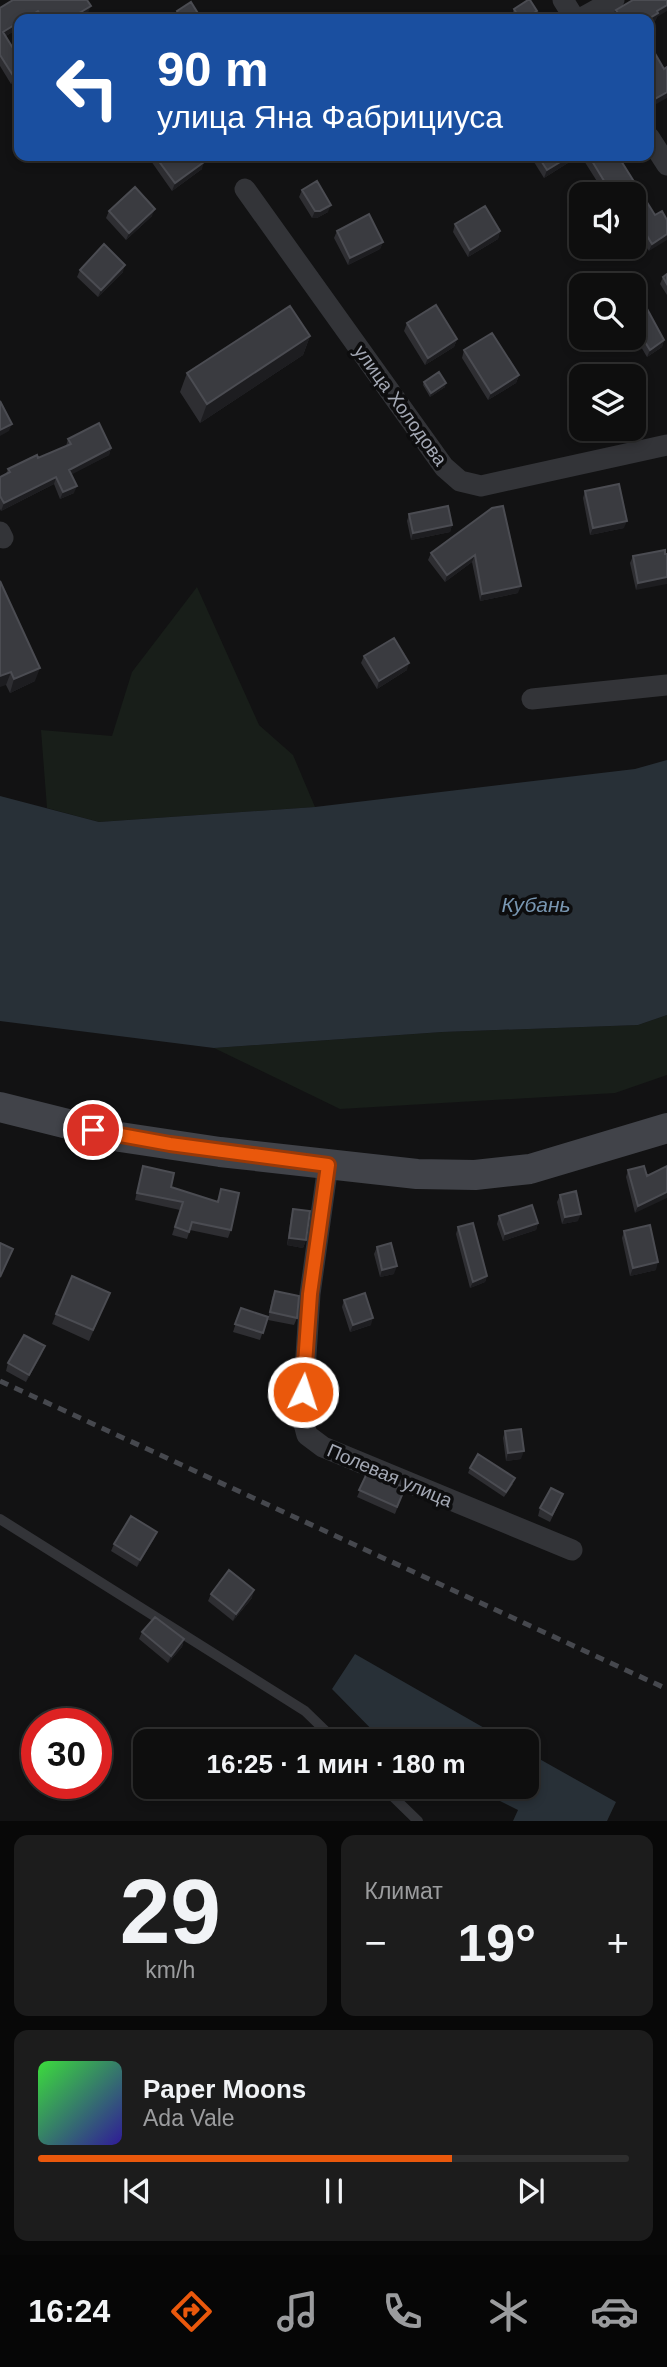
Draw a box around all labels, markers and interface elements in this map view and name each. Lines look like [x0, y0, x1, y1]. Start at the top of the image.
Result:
icon: left [42, 42, 133, 133]
text: 90 m [157, 42, 269, 96]
text: улица Яна Фабрициуса [157, 99, 503, 135]
map controls [569, 182, 646, 441]
button: sound [569, 182, 646, 259]
button: search [569, 273, 646, 350]
street label: улица Холодова [350, 341, 452, 470]
button: layers [569, 364, 646, 441]
water label: Кубань [501, 893, 571, 916]
pin [63, 1100, 123, 1160]
icon: arrive [74, 1111, 112, 1149]
position arrow [266, 1355, 340, 1429]
street label: Полевая улица [324, 1440, 456, 1511]
speed limit sign: 30 [21, 1708, 112, 1799]
text: 16:25 · 1 мин · 180 m [206, 1749, 466, 1779]
text: 29 [120, 1861, 221, 1962]
text: Климат [365, 1878, 443, 1904]
text: 19° [457, 1914, 536, 1972]
text: − [365, 1922, 387, 1964]
text: + [607, 1922, 629, 1964]
text: km/h [145, 1957, 195, 1983]
text: Paper Moons [143, 2074, 306, 2104]
text: Ada Vale [143, 2105, 235, 2131]
icon: previous [118, 2172, 156, 2210]
icon: pause [315, 2172, 353, 2210]
icon: next [512, 2172, 550, 2210]
icon: directions [167, 2287, 216, 2336]
icon: music [273, 2287, 322, 2336]
icon: phone [378, 2287, 427, 2336]
icon: climate [484, 2287, 533, 2336]
icon: car [590, 2287, 639, 2336]
text: 16:24 [28, 2293, 110, 2329]

